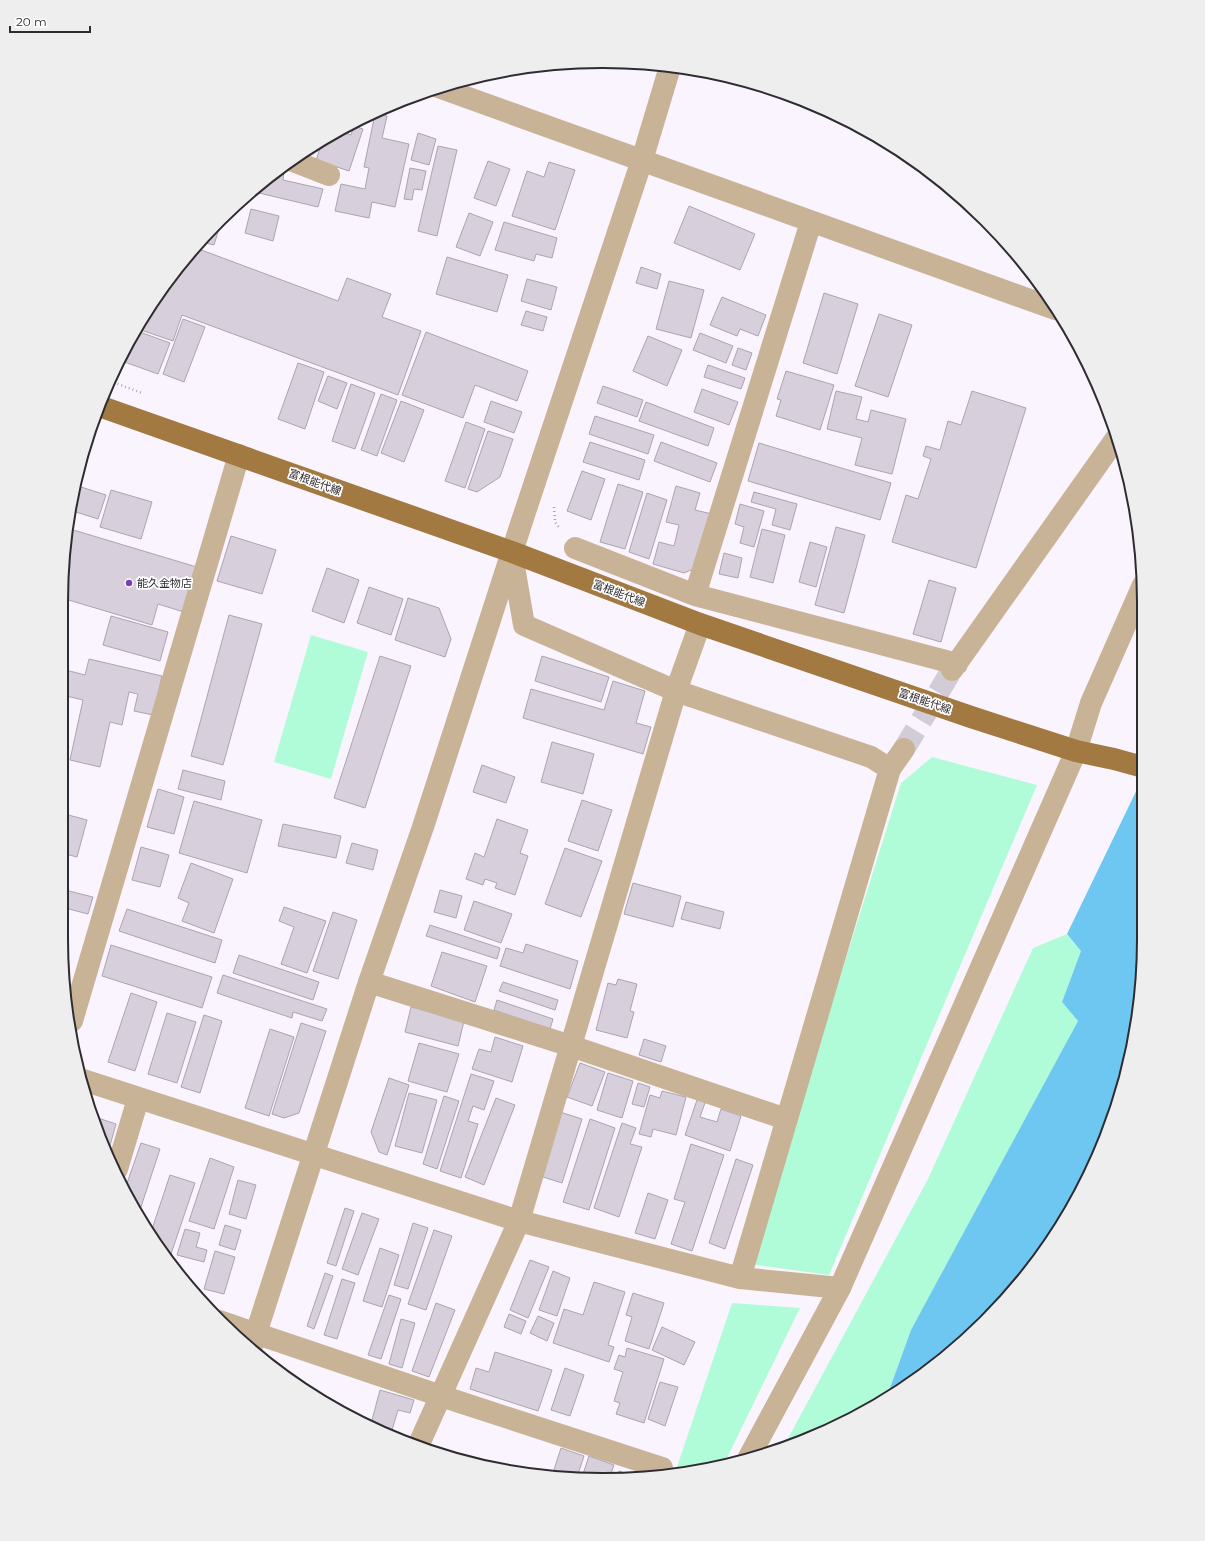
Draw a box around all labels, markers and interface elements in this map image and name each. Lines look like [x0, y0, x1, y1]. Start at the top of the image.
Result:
scale bar [10, 8, 90, 34]
text: 20 m [16, 14, 47, 29]
street label: 富根能代線 [287, 466, 343, 498]
place label: 能久金物店 [137, 576, 192, 590]
street label: 富根能代線 [591, 577, 647, 609]
marker: 能久金物店 [124, 578, 134, 588]
street label: 富根能代線 [897, 685, 953, 717]

